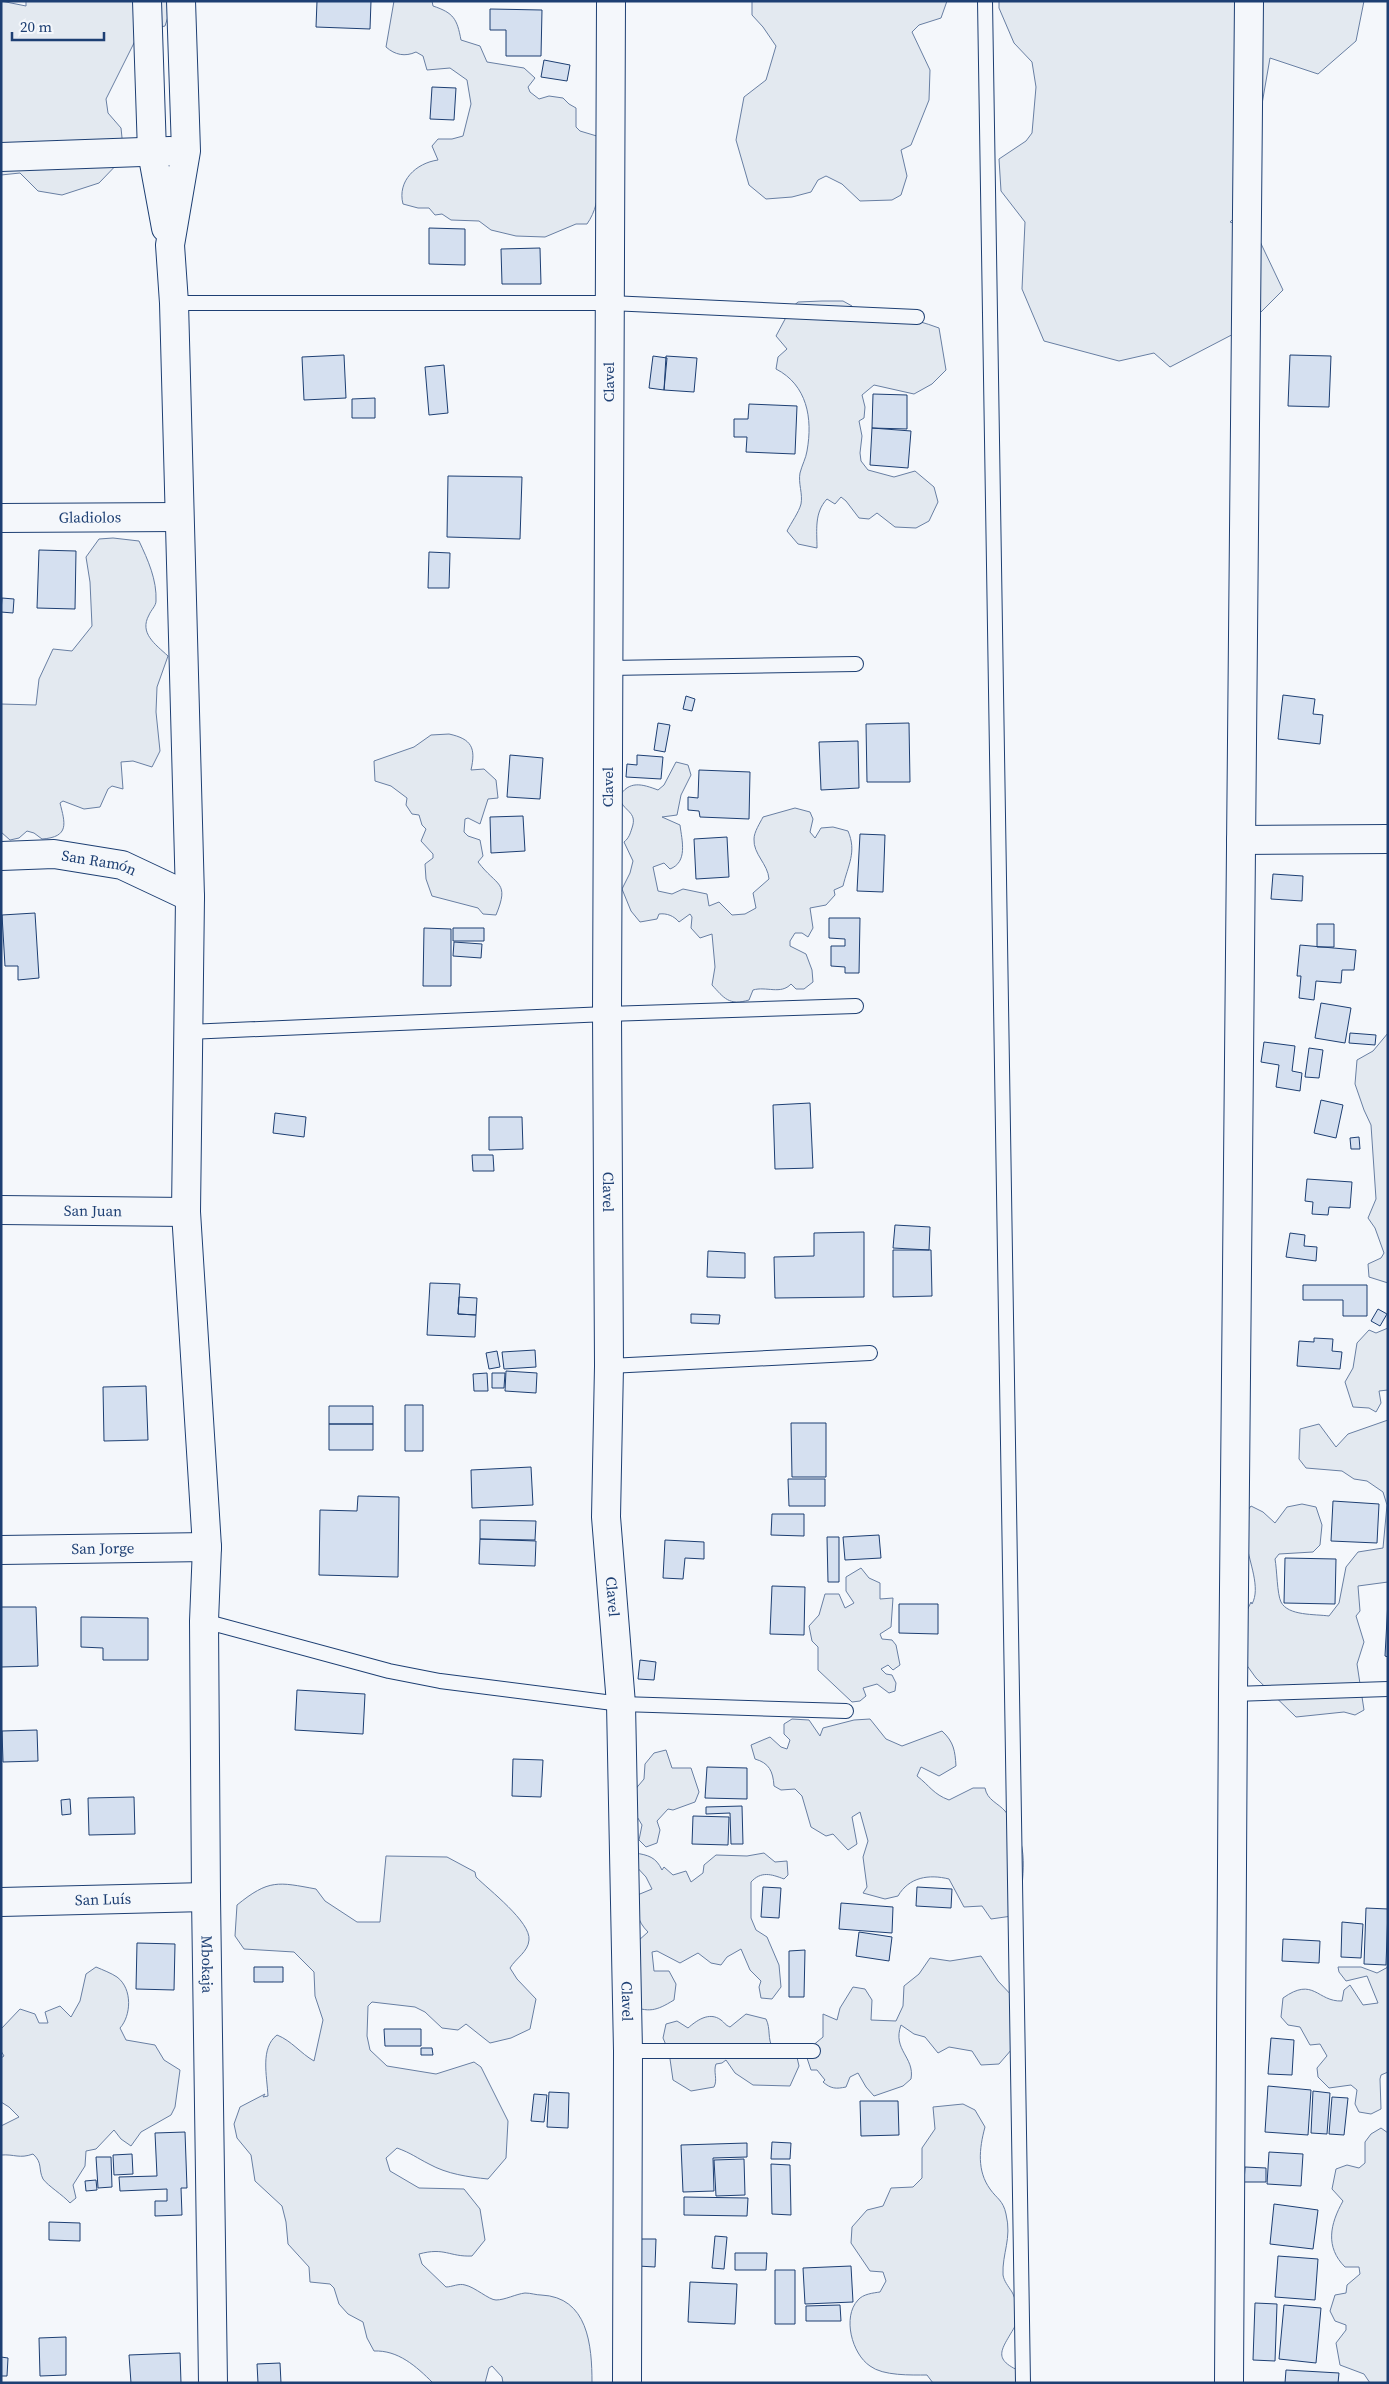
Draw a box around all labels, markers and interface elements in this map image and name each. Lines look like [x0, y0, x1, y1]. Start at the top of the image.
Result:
scale bar [12, 10, 105, 42]
text: 20 m [20, 16, 52, 37]
street label: Clavel [598, 361, 619, 402]
street label: Gladiolos [59, 506, 121, 528]
street label: Clavel [597, 766, 618, 807]
street label: San Ramón [60, 844, 140, 880]
street label: Clavel [598, 1172, 619, 1213]
street label: San Juan [64, 1200, 122, 1221]
street label: San Jorge [71, 1537, 135, 1559]
street label: Clavel [601, 1576, 625, 1618]
street label: San Luís [75, 1888, 131, 1910]
street label: Mbokaja [197, 1935, 218, 1994]
street label: Clavel [617, 1981, 638, 2022]

